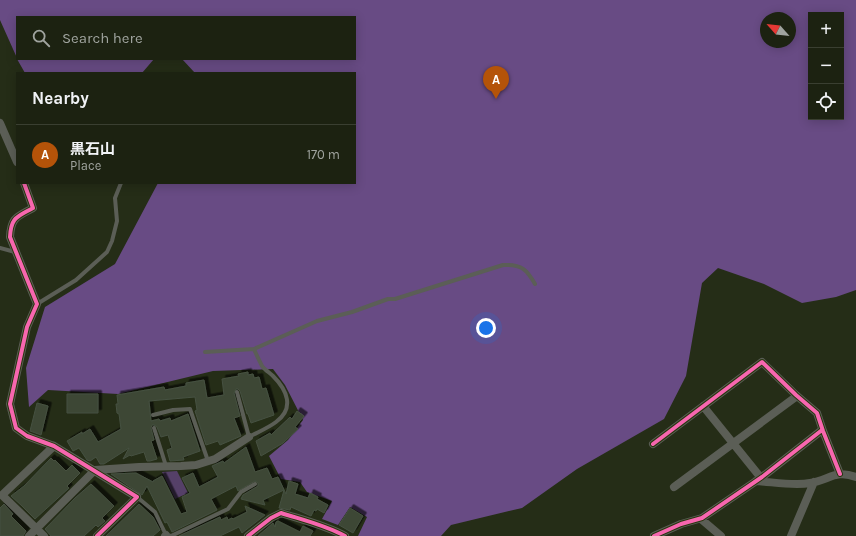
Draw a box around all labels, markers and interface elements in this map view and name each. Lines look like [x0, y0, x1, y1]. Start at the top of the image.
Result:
north arrow [760, 12, 796, 48]
map controls [808, 12, 844, 120]
button: + [808, 12, 844, 48]
search box [16, 16, 356, 60]
icon: search [30, 27, 52, 49]
text: Search here [62, 29, 143, 47]
button: − [808, 48, 844, 84]
pin: A [483, 66, 509, 99]
button: locate [808, 84, 844, 120]
text: Nearby [32, 88, 89, 108]
text: 黒石山 [70, 140, 115, 158]
text: A [41, 147, 49, 162]
text: 170 m [307, 147, 340, 162]
text: Place [70, 158, 101, 173]
your location [476, 318, 496, 338]

